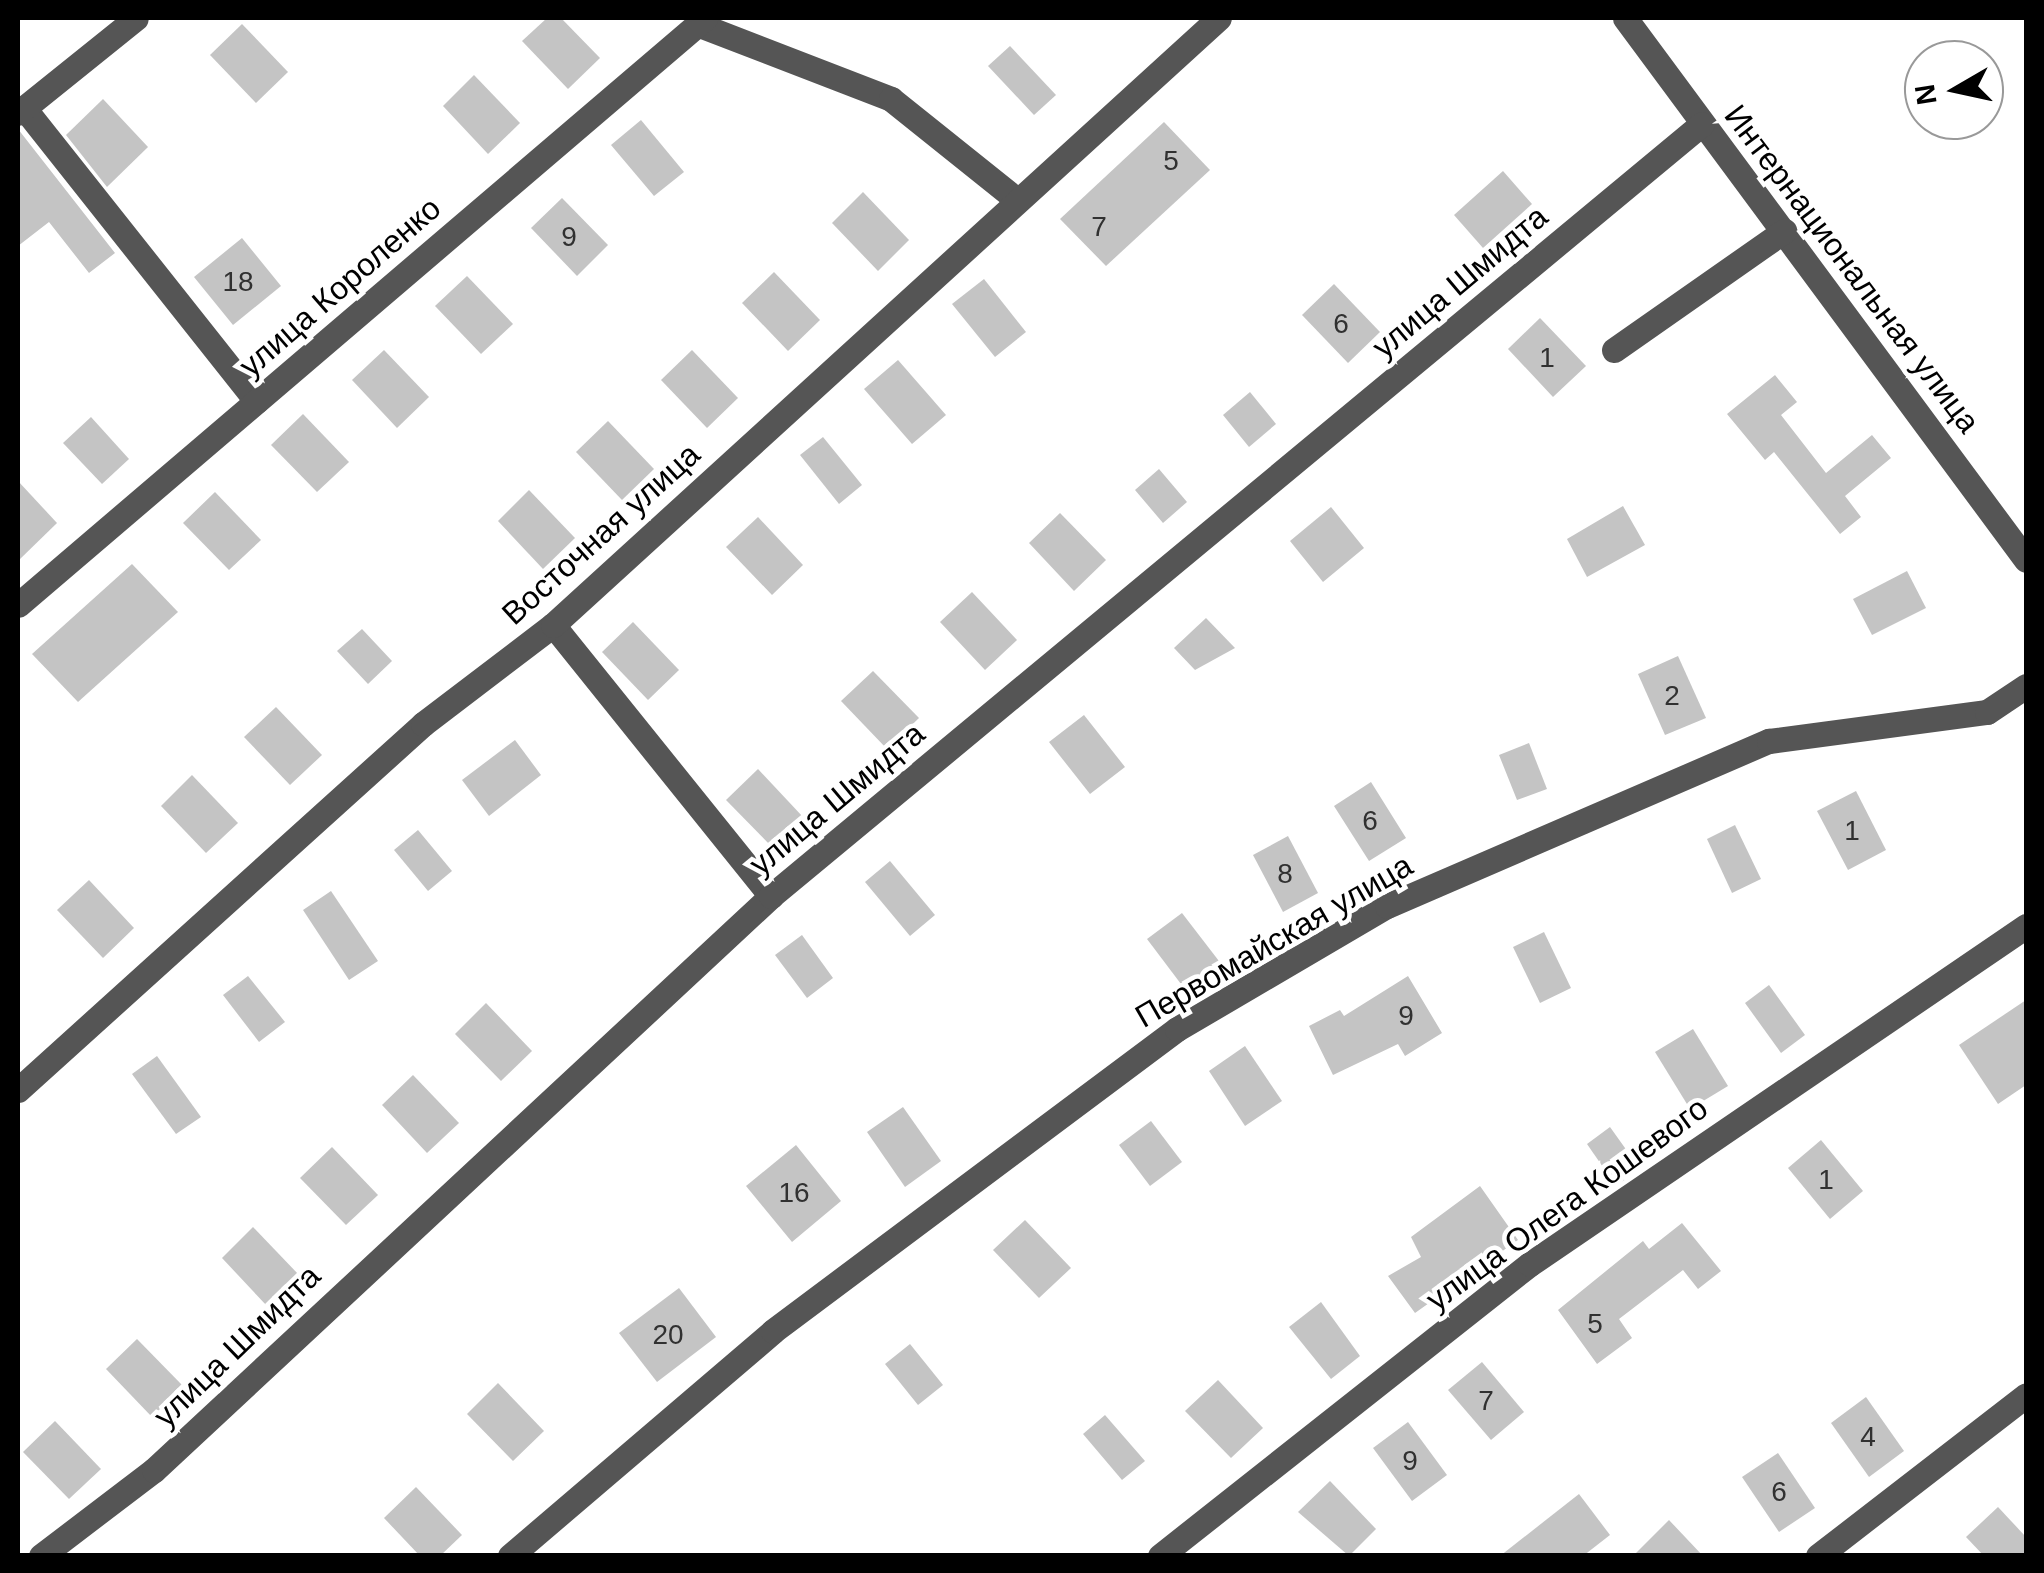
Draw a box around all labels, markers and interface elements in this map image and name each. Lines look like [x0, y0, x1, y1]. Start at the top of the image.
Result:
north arrow [1904, 40, 2004, 140]
text: N [1909, 82, 1943, 107]
street label: Интернациональная улица [1716, 98, 1988, 440]
house number: 5 [1163, 144, 1179, 178]
street label: улица Короленко [231, 189, 449, 385]
street label: улица Шмидта [1365, 198, 1555, 366]
house number: 7 [1091, 210, 1107, 244]
house number: 9 [561, 220, 577, 254]
house number: 18 [222, 265, 254, 299]
house number: 6 [1333, 307, 1349, 341]
house number: 1 [1539, 341, 1555, 375]
street label: Восточная улица [494, 435, 708, 633]
house number: 2 [1664, 679, 1680, 713]
street label: улица Шмидта [742, 715, 932, 883]
house number: 6 [1362, 804, 1378, 838]
house number: 1 [1844, 814, 1860, 848]
street label: Первомайская улица [1129, 846, 1419, 1036]
house number: 8 [1277, 857, 1293, 891]
house number: 9 [1398, 999, 1414, 1033]
street label: улица Олега Кошевого [1419, 1089, 1715, 1319]
house number: 1 [1818, 1163, 1834, 1197]
house number: 16 [778, 1176, 810, 1210]
street label: улица Шмидта [146, 1257, 328, 1435]
house number: 5 [1587, 1307, 1603, 1341]
house number: 20 [652, 1318, 684, 1352]
house number: 7 [1478, 1384, 1494, 1418]
house number: 4 [1860, 1420, 1876, 1454]
house number: 9 [1402, 1444, 1418, 1478]
house number: 6 [1771, 1475, 1787, 1509]

